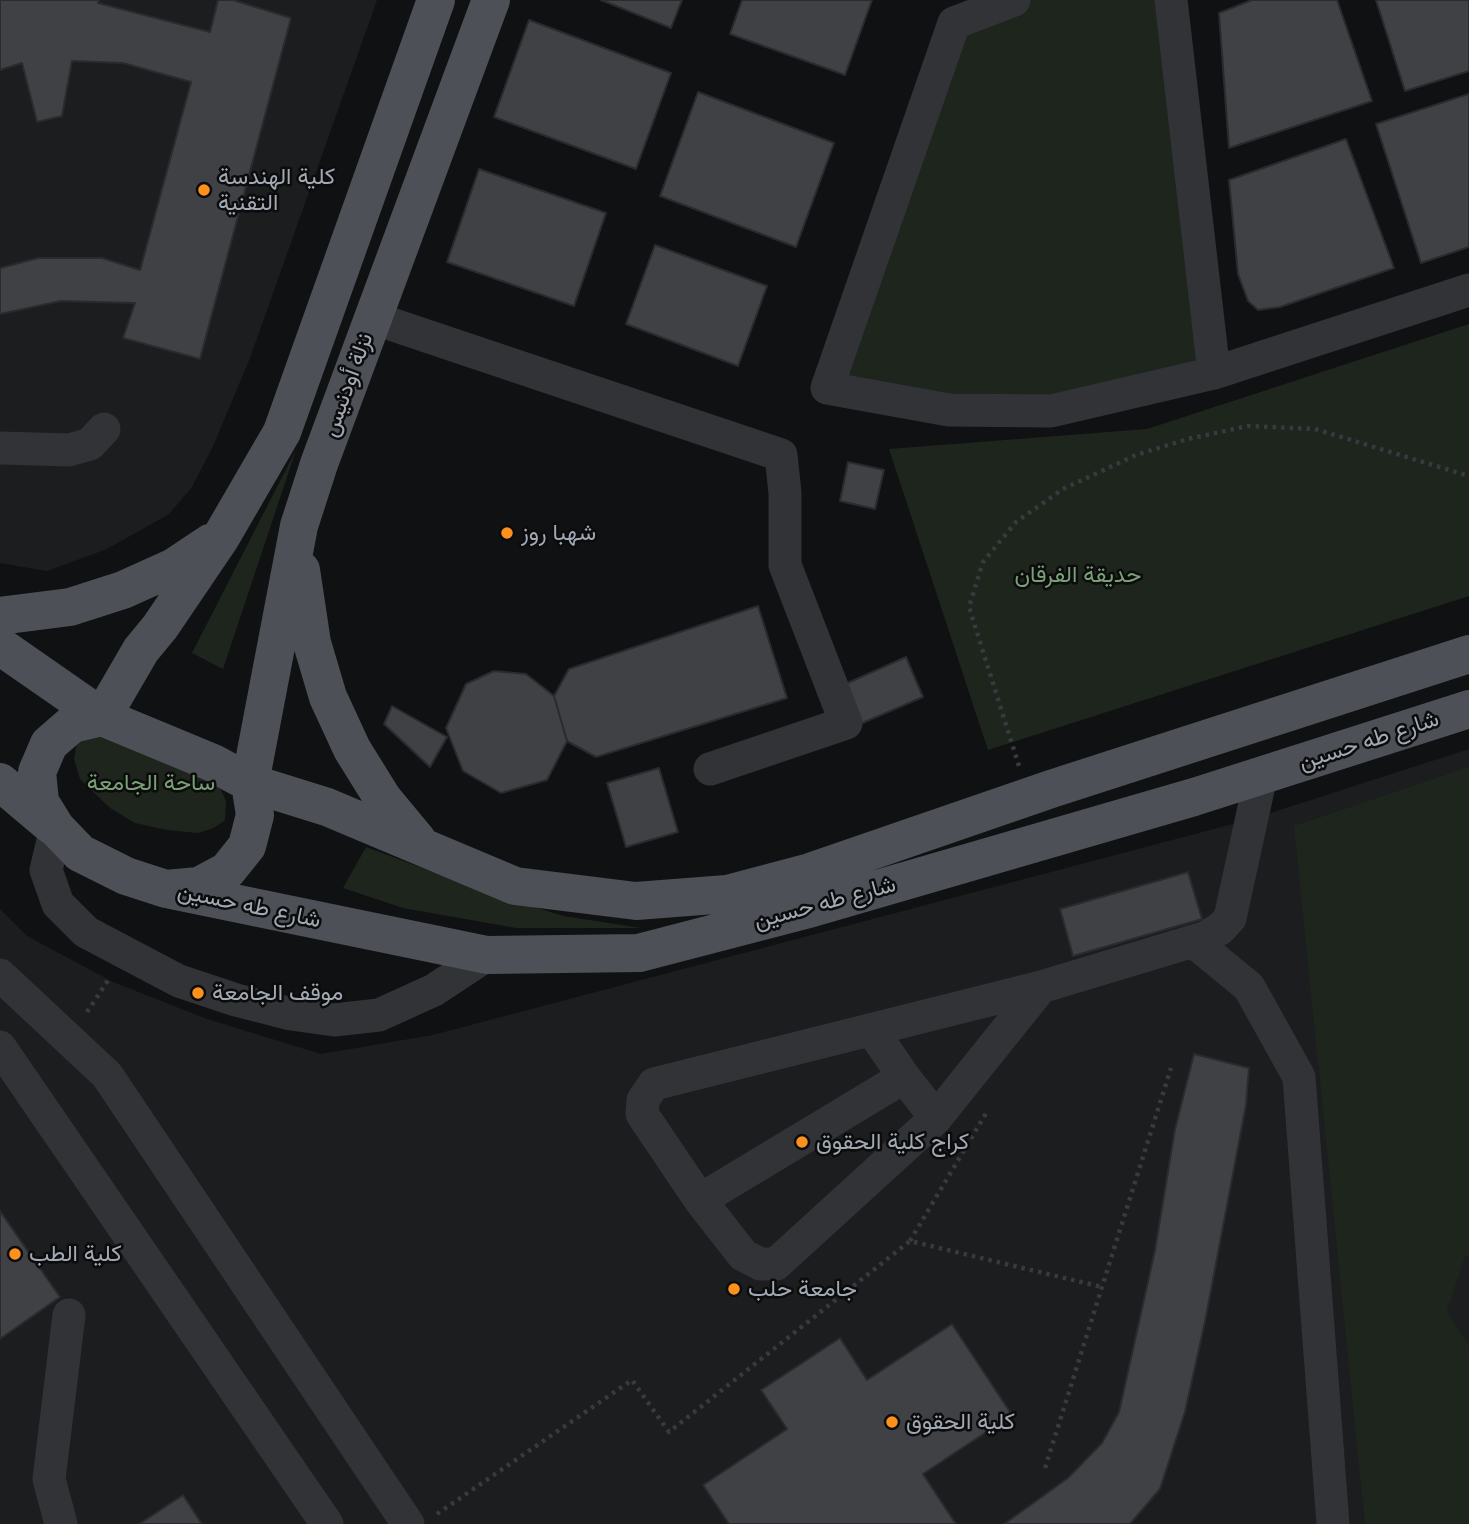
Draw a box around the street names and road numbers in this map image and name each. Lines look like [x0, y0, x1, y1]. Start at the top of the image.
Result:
street label: نزلة أودنيس [317, 329, 379, 441]
street label: شارع طه حسين [1295, 705, 1443, 777]
street label: شارع طه حسين [751, 871, 899, 935]
street label: شارع طه حسين [175, 877, 323, 935]

